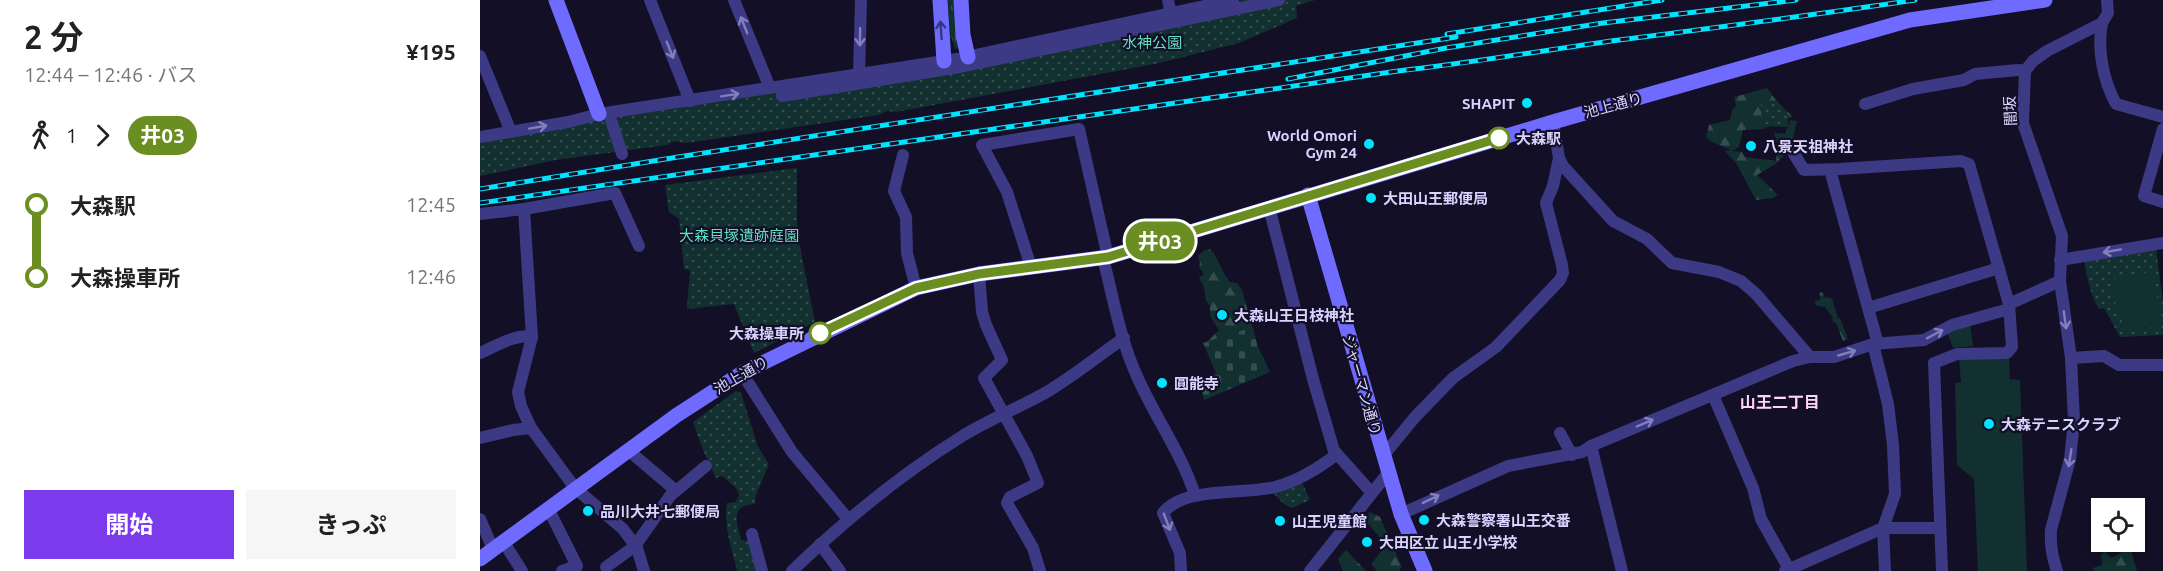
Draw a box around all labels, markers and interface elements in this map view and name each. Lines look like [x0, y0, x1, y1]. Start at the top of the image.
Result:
one-way arrow [738, 16, 749, 34]
text: 2 分 [24, 18, 83, 55]
one-way arrow [936, 21, 947, 41]
one-way arrow [854, 27, 866, 47]
park label: 水神公園 [1122, 34, 1182, 51]
text: ¥195 [406, 39, 456, 64]
one-way arrow [665, 41, 676, 59]
text: 12:44 – 12:46 · バス [24, 63, 197, 86]
one-way arrow [719, 89, 739, 100]
street label: 池上通り [1582, 89, 1644, 121]
place label: SHAPIT [1462, 95, 1515, 112]
marker: SHAPIT [1520, 96, 1534, 110]
street label: 闇坂 [2001, 96, 2019, 126]
icon: walk [24, 119, 57, 152]
icon: forward [86, 119, 119, 152]
one-way arrow [527, 121, 547, 132]
text: 井03 [140, 123, 185, 147]
text: 1 [66, 124, 77, 147]
place label: World Omori Gym 24 [1267, 127, 1357, 161]
marker: 大森駅 [1488, 127, 1510, 149]
place label: 大森駅 [1516, 130, 1561, 147]
marker: World Omori Gym 24 [1362, 137, 1376, 151]
place label: 八景天祖神社 [1763, 138, 1853, 155]
marker: 八景天祖神社 [1744, 139, 1758, 153]
place label: 大田山王郵便局 [1383, 190, 1488, 207]
marker: 大田山王郵便局 [1364, 191, 1378, 205]
text: 大森駅 [70, 193, 136, 218]
text: 12:45 [406, 193, 456, 216]
line badge: 井03 [1126, 222, 1194, 260]
park label: 大森貝塚遺跡庭園 [679, 227, 799, 244]
text: 井03 [1138, 229, 1182, 253]
one-way arrow [2102, 246, 2122, 257]
text: 大森操車所 [70, 265, 180, 290]
text: 12:46 [406, 265, 456, 288]
place label: 大森山王日枝神社 [1234, 307, 1354, 324]
marker: 大森山王日枝神社 [1215, 308, 1229, 322]
one-way arrow [2060, 309, 2071, 329]
marker: 大森操車所 [809, 322, 831, 344]
place label: 大森操車所 [729, 325, 804, 342]
one-way arrow [1926, 328, 1944, 339]
street label: ジャーマン通り [1339, 333, 1385, 437]
one-way arrow [1837, 347, 1856, 358]
street label: 池上通り [711, 353, 771, 397]
place label: 圓能寺 [1174, 375, 1219, 392]
marker: 圓能寺 [1155, 376, 1169, 390]
district label: 山王二丁目 [1740, 393, 1820, 411]
place label: 大森テニスクラブ [2001, 416, 2121, 433]
one-way arrow [1635, 417, 1653, 428]
marker: 大森テニスクラブ [1982, 417, 1996, 431]
one-way arrow [2064, 447, 2075, 467]
button: 開始 [24, 490, 234, 559]
button: きっぷ [246, 490, 456, 559]
one-way arrow [1422, 493, 1440, 505]
map controls [2091, 498, 2145, 552]
button: locate [2091, 498, 2145, 552]
place label: 品川大井七郵便局 [600, 503, 720, 520]
marker: 品川大井七郵便局 [581, 504, 595, 518]
place label: 大森警察署山王交番 [1436, 512, 1571, 529]
one-way arrow [1163, 513, 1174, 531]
place label: 山王児童館 [1292, 513, 1367, 530]
marker: 大森警察署山王交番 [1417, 513, 1431, 527]
marker: 山王児童館 [1273, 514, 1287, 528]
place label: 大田区立 山王小学校 [1379, 534, 1518, 551]
marker: 大田区立 山王小学校 [1360, 535, 1374, 549]

